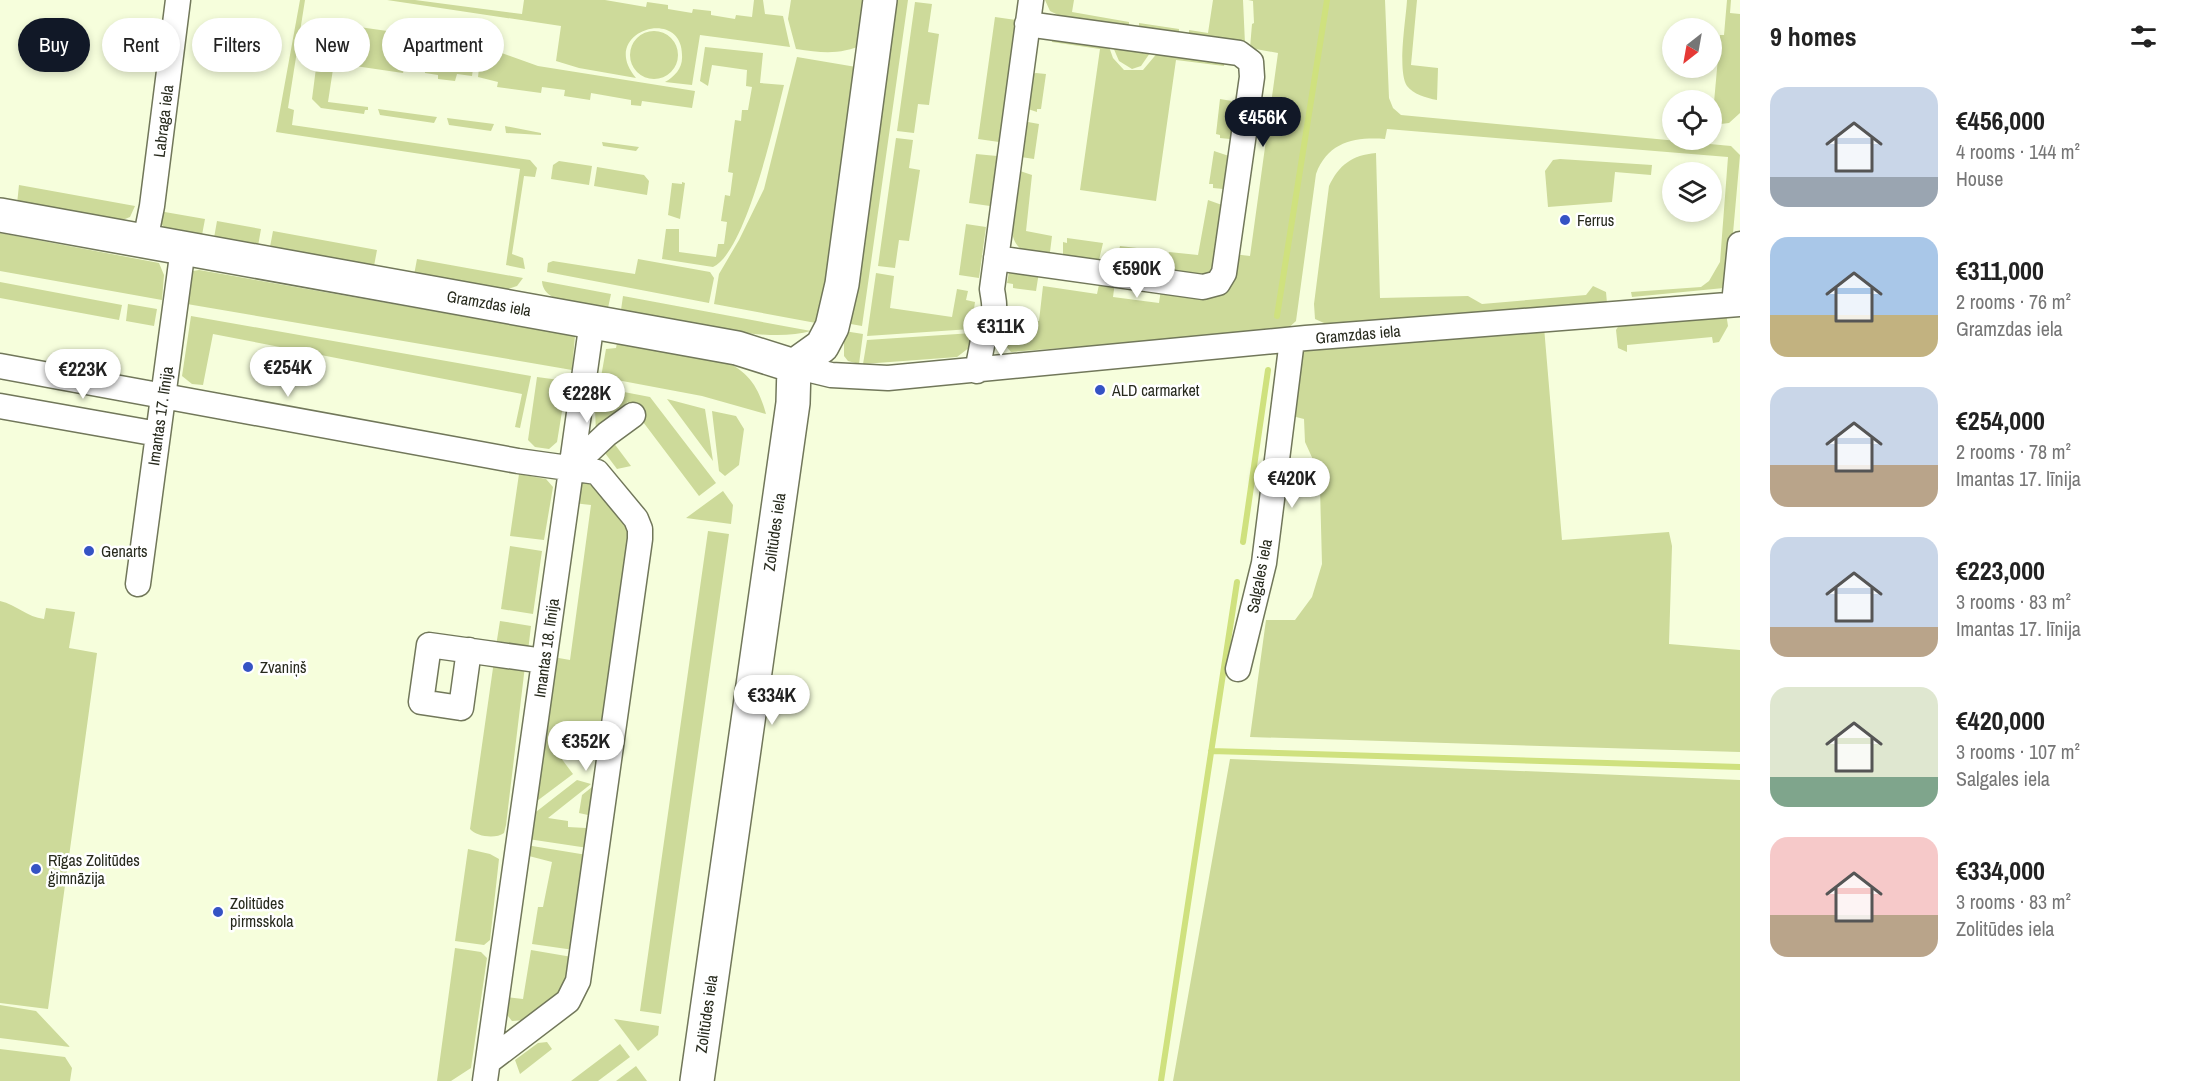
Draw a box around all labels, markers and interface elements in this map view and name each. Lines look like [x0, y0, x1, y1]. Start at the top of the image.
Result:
chip: Buy [18, 18, 90, 72]
chip: Rent [102, 18, 180, 72]
chip: Filters [192, 18, 282, 72]
chip: New [294, 18, 370, 72]
chip: Apartment [382, 18, 504, 72]
north arrow [1662, 18, 1722, 78]
map controls [1662, 18, 1722, 222]
text: 9 homes [1770, 19, 1857, 54]
icon: filters [2127, 20, 2160, 53]
street label: Labraga iela [148, 83, 178, 159]
button: locate [1662, 90, 1722, 150]
pin: €456K [1221, 97, 1305, 148]
text: €456K [1239, 103, 1287, 130]
text: €456,000 [1956, 103, 2045, 138]
icon: home [1818, 111, 1890, 183]
text: 4 rooms · 144 m² [1956, 138, 2080, 165]
button: layers [1662, 162, 1722, 222]
text: House [1956, 165, 2003, 192]
place label: Ferrus [1577, 209, 1614, 231]
marker: Ferrus [1558, 213, 1572, 227]
pin: €590K [1095, 248, 1179, 299]
text: €311,000 [1956, 253, 2044, 288]
text: €590K [1113, 254, 1161, 281]
icon: home [1818, 261, 1890, 333]
street label: Gramzdas iela [445, 285, 534, 321]
text: 2 rooms · 76 m² [1956, 288, 2071, 315]
pin: €311K [959, 306, 1043, 357]
text: €311K [977, 312, 1025, 339]
text: Gramzdas iela [1956, 315, 2063, 342]
street label: Gramzdas iela [1315, 319, 1402, 349]
pin: €254K [246, 347, 330, 398]
pin: €223K [41, 349, 125, 400]
text: €254K [264, 353, 312, 380]
text: €223K [59, 355, 107, 382]
street label: Imantas 17. līnija [142, 364, 178, 467]
pin: €228K [545, 373, 629, 424]
text: €228K [563, 379, 611, 406]
place label: ALD carmarket [1111, 379, 1200, 401]
marker: ALD carmarket [1093, 383, 1107, 397]
text: €254,000 [1956, 403, 2045, 438]
icon: home [1818, 411, 1890, 483]
text: 2 rooms · 78 m² [1956, 438, 2071, 465]
pin: €420K [1250, 458, 1334, 509]
text: €420K [1268, 464, 1316, 491]
text: Imantas 17. līnija [1956, 465, 2081, 492]
street label: Zolitūdes iela [758, 491, 790, 573]
street label: Salgales iela [1241, 536, 1277, 615]
place label: Genarts [101, 540, 148, 562]
marker: Genarts [82, 544, 96, 558]
text: €223,000 [1956, 553, 2045, 588]
icon: home [1818, 561, 1890, 633]
text: 3 rooms · 83 m² [1956, 588, 2071, 615]
street label: Imantas 18. līnija [528, 596, 564, 699]
text: Imantas 17. līnija [1956, 615, 2081, 642]
place label: Zvaniņš [260, 656, 307, 678]
marker: Zvaniņš [241, 660, 255, 674]
pin: €334K [730, 675, 814, 726]
text: €334K [748, 681, 796, 708]
text: €420,000 [1956, 703, 2045, 738]
icon: home [1818, 711, 1890, 783]
pin: €352K [544, 721, 628, 772]
text: €352K [562, 727, 610, 754]
text: 3 rooms · 107 m² [1956, 738, 2080, 765]
text: Salgales iela [1956, 765, 2050, 792]
place label: Rīgas Zolitūdes ģimnāzija [48, 849, 140, 889]
text: €334,000 [1956, 853, 2045, 888]
icon: home [1818, 861, 1890, 933]
marker: Rīgas Zolitūdes ģimnāzija [29, 862, 43, 876]
text: 3 rooms · 83 m² [1956, 888, 2071, 915]
place label: Zolitūdes pirmsskola [230, 892, 294, 932]
marker: Zolitūdes pirmsskola [211, 905, 225, 919]
text: Zolitūdes iela [1956, 915, 2054, 942]
street label: Zolitūdes iela [690, 973, 722, 1055]

